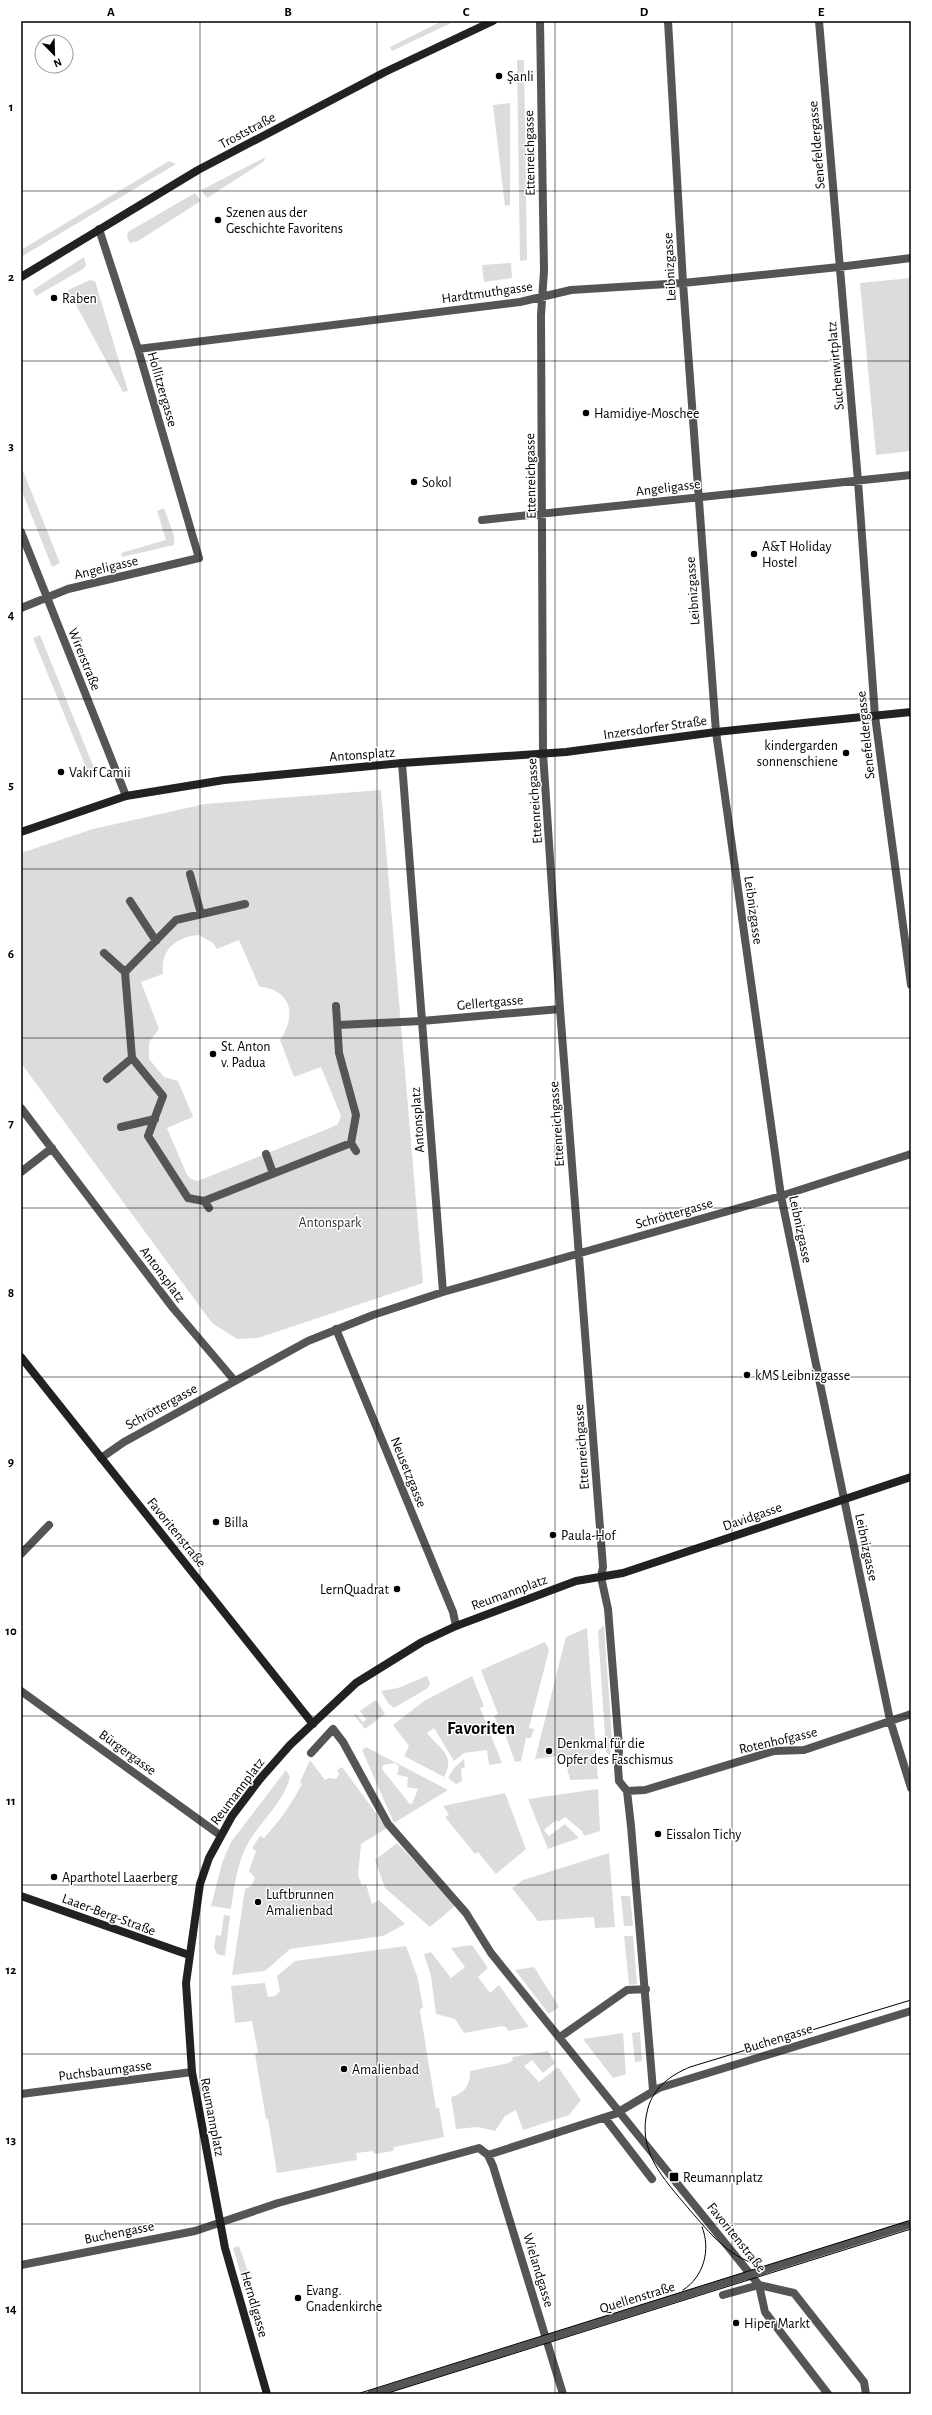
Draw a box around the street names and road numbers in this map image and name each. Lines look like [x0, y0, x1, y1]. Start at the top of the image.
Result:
street label: Senefeldergasse [806, 100, 828, 190]
street label: Troststraße [217, 110, 278, 152]
street label: Ettenreichgasse [522, 110, 538, 196]
street label: Leibnizgasse [661, 232, 679, 302]
street label: Hardtmuthgasse [441, 280, 534, 306]
street label: Suchenwirtplatz [825, 321, 847, 411]
street label: Hollitzergasse [145, 350, 179, 428]
street label: Ettenreichgasse [523, 433, 539, 519]
street label: Angeligasse [635, 477, 701, 499]
street label: Angeligasse [73, 554, 140, 582]
street label: Leibnizgasse [684, 556, 702, 626]
street label: Wirerstraße [65, 626, 103, 693]
street label: Senefeldergasse [854, 690, 878, 780]
street label: Inzersdorfer Straße [602, 714, 708, 742]
street label: Antonsplatz [329, 746, 396, 764]
street label: Ettenreichgasse [525, 758, 545, 844]
street label: Leibnizgasse [741, 875, 765, 945]
street label: Gellertgasse [456, 993, 524, 1013]
street label: Ettenreichgasse [547, 1081, 567, 1167]
street label: Antonsplatz [409, 1086, 427, 1153]
street label: Leibnizgasse [786, 1194, 814, 1264]
street label: Schröttergasse [634, 1196, 715, 1232]
street label: Antonsplatz [137, 1244, 188, 1305]
street label: Schröttergasse [123, 1381, 200, 1432]
street label: Ettenreichgasse [572, 1404, 592, 1490]
street label: Neusetzgasse [388, 1435, 429, 1510]
street label: Favoritenstraße [144, 1495, 208, 1570]
street label: Davidgasse [721, 1500, 784, 1534]
street label: Leibnizgasse [852, 1512, 880, 1582]
street label: Reumannplatz [469, 1573, 549, 1613]
street label: Rotenhofgasse [738, 1725, 819, 1757]
street label: Bürgergasse [96, 1728, 159, 1778]
street label: Reumannplatz [208, 1755, 268, 1828]
street label: Laaer-Berg-Straße [60, 1891, 157, 1938]
street label: Buchengasse [742, 2022, 814, 2056]
street label: Puchsbaumgasse [58, 2058, 153, 2084]
street label: Reumannplatz [198, 2077, 227, 2158]
street label: Favoritenstraße [704, 2200, 768, 2275]
street label: Buchengasse [83, 2219, 155, 2247]
street label: Wielandgasse [520, 2232, 556, 2309]
street label: Herndlgasse [238, 2270, 270, 2339]
street label: Quellenstraße [598, 2280, 677, 2316]

